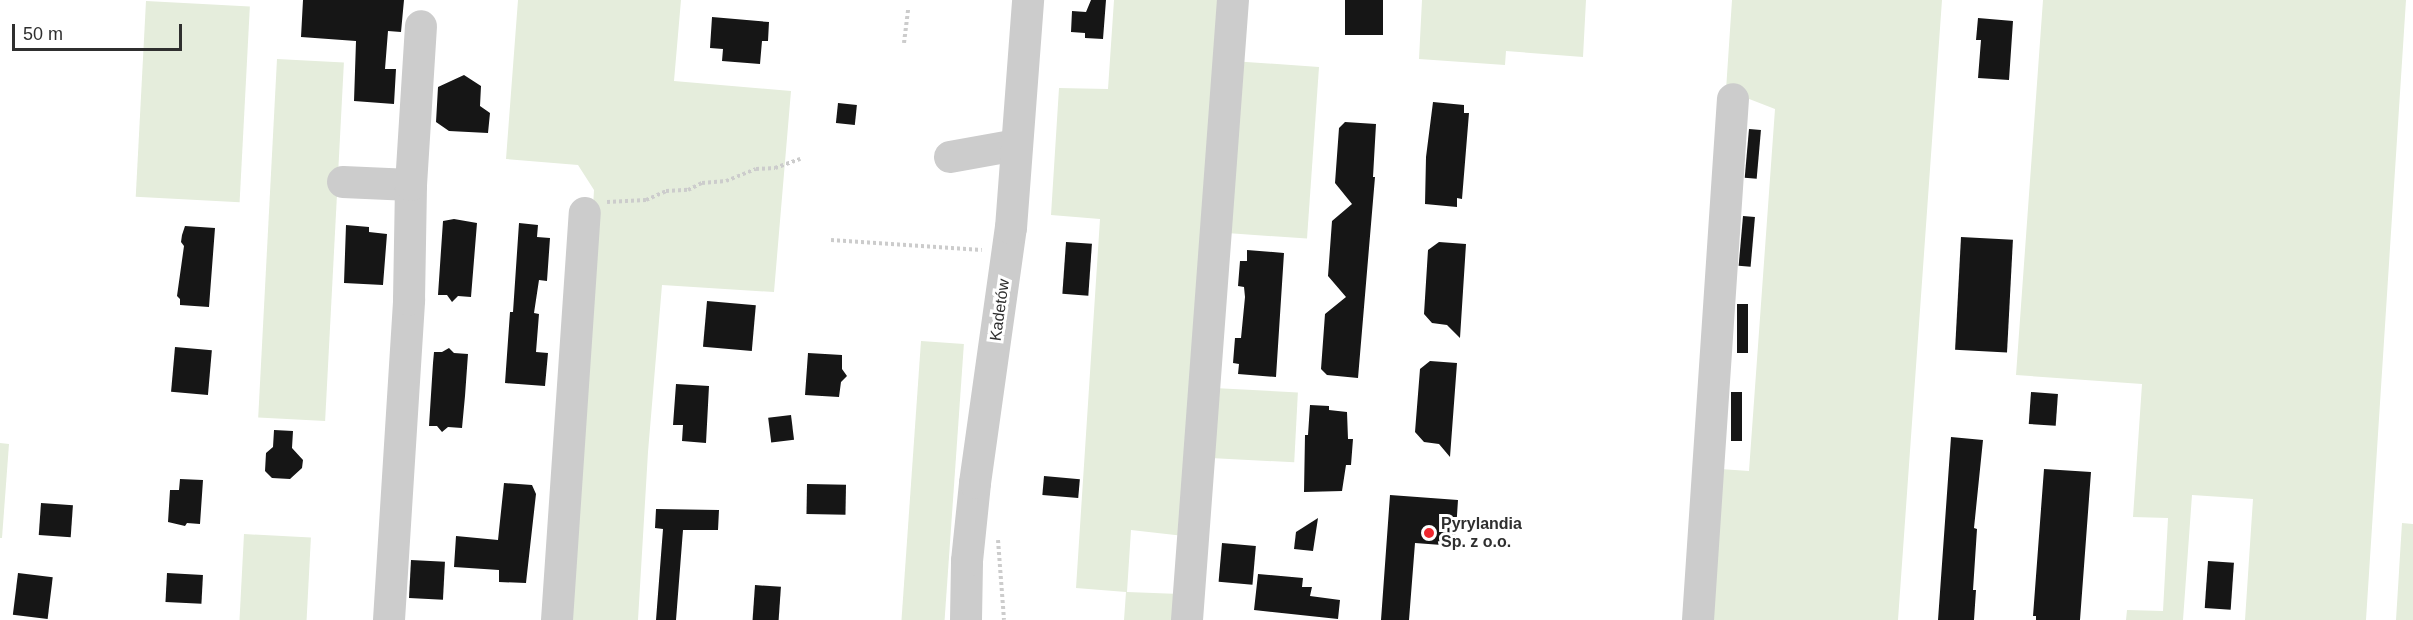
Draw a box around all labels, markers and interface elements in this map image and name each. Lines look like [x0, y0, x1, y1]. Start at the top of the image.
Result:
scale bar [15, 12, 184, 50]
text: 50 m [23, 24, 63, 44]
street label: Kadetów [986, 278, 1014, 342]
place label: Pyrylandia Sp. z o.o. [1441, 514, 1522, 552]
marker: Pyrylandia Sp. z o.o. [1422, 526, 1436, 540]

